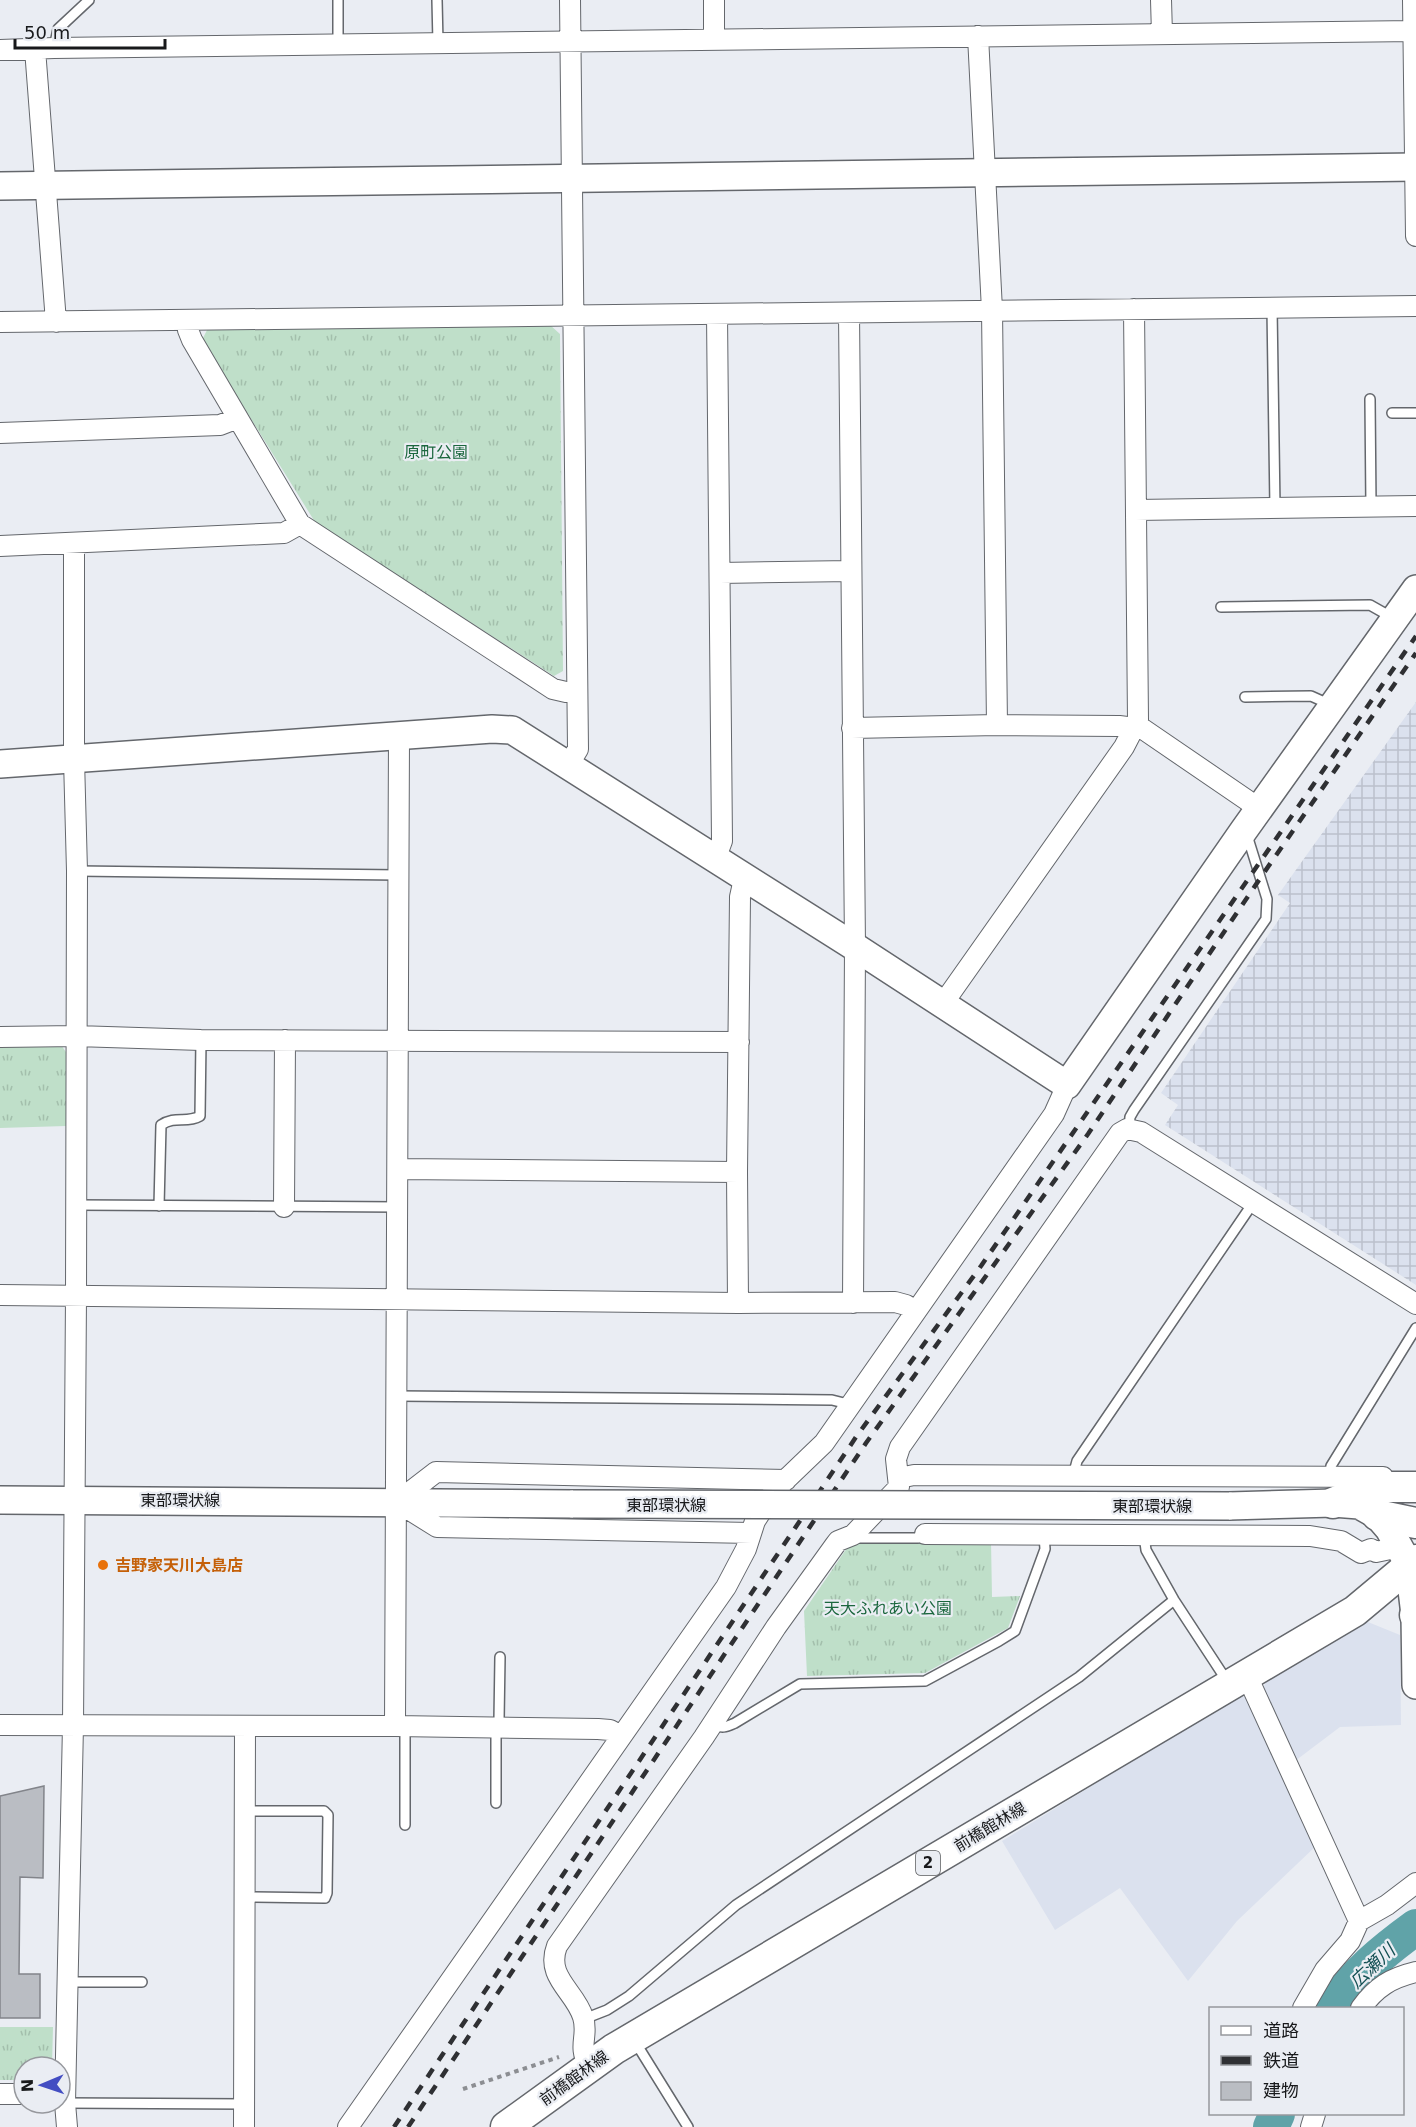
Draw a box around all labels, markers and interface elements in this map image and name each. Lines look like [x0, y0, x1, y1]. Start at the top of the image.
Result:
scale bar [15, 12, 165, 50]
text: 50 m [24, 22, 70, 43]
park label: 原町公園 [404, 443, 468, 462]
street label: 東部環状線 [140, 1491, 220, 1510]
street label: 東部環状線 [626, 1496, 706, 1515]
street label: 東部環状線 [1112, 1497, 1192, 1516]
place label: 吉野家天川大島店 [115, 1556, 243, 1575]
marker: 吉野家天川大島店 [96, 1558, 110, 1572]
park label: 天大ふれあい公園 [824, 1599, 952, 1618]
street label: 前橋館林線 [951, 1798, 1029, 1856]
road number: 2 [916, 1851, 940, 1875]
water label: 広瀬川 [1345, 1939, 1400, 1992]
legend [1209, 2007, 1404, 2115]
text: 道路 [1263, 2020, 1299, 2041]
street label: 前橋館林線 [536, 2047, 612, 2109]
text: 鉄道 [1263, 2050, 1299, 2071]
north arrow [12, 2055, 72, 2115]
text: N [18, 2078, 37, 2093]
text: 建物 [1263, 2080, 1299, 2101]

